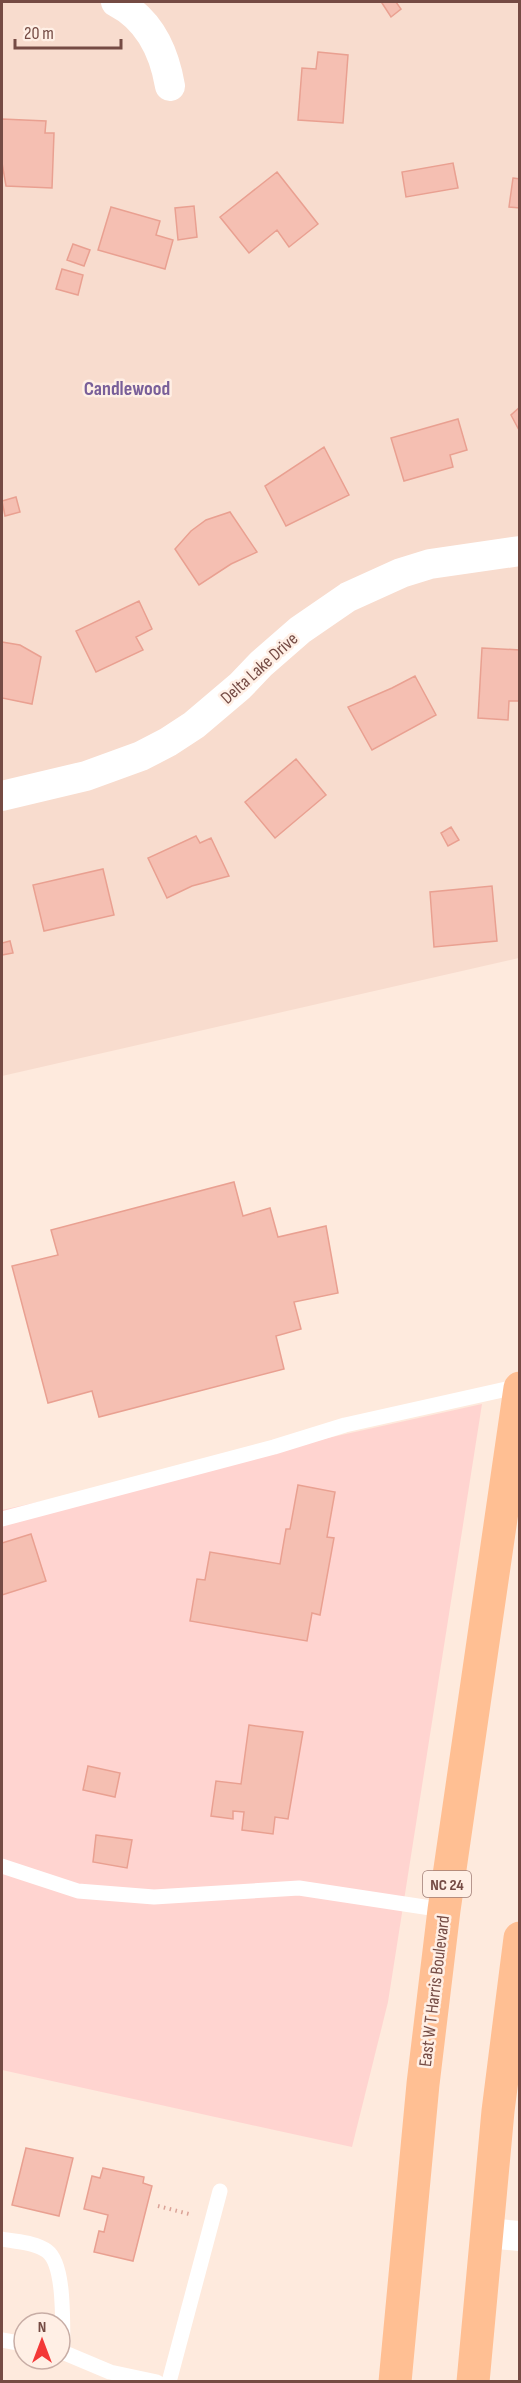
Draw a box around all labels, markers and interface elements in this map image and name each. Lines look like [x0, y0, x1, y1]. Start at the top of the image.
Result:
scale bar [15, 12, 122, 50]
text: 20 m [24, 23, 54, 44]
district label: Candlewood [84, 377, 170, 401]
street label: Delta Lake Drive [217, 628, 302, 708]
road number: NC 24 [423, 1871, 471, 1897]
street label: East W T Harris Boulevard [415, 1914, 454, 2068]
north arrow [12, 2311, 72, 2371]
text: N [38, 2318, 46, 2337]

